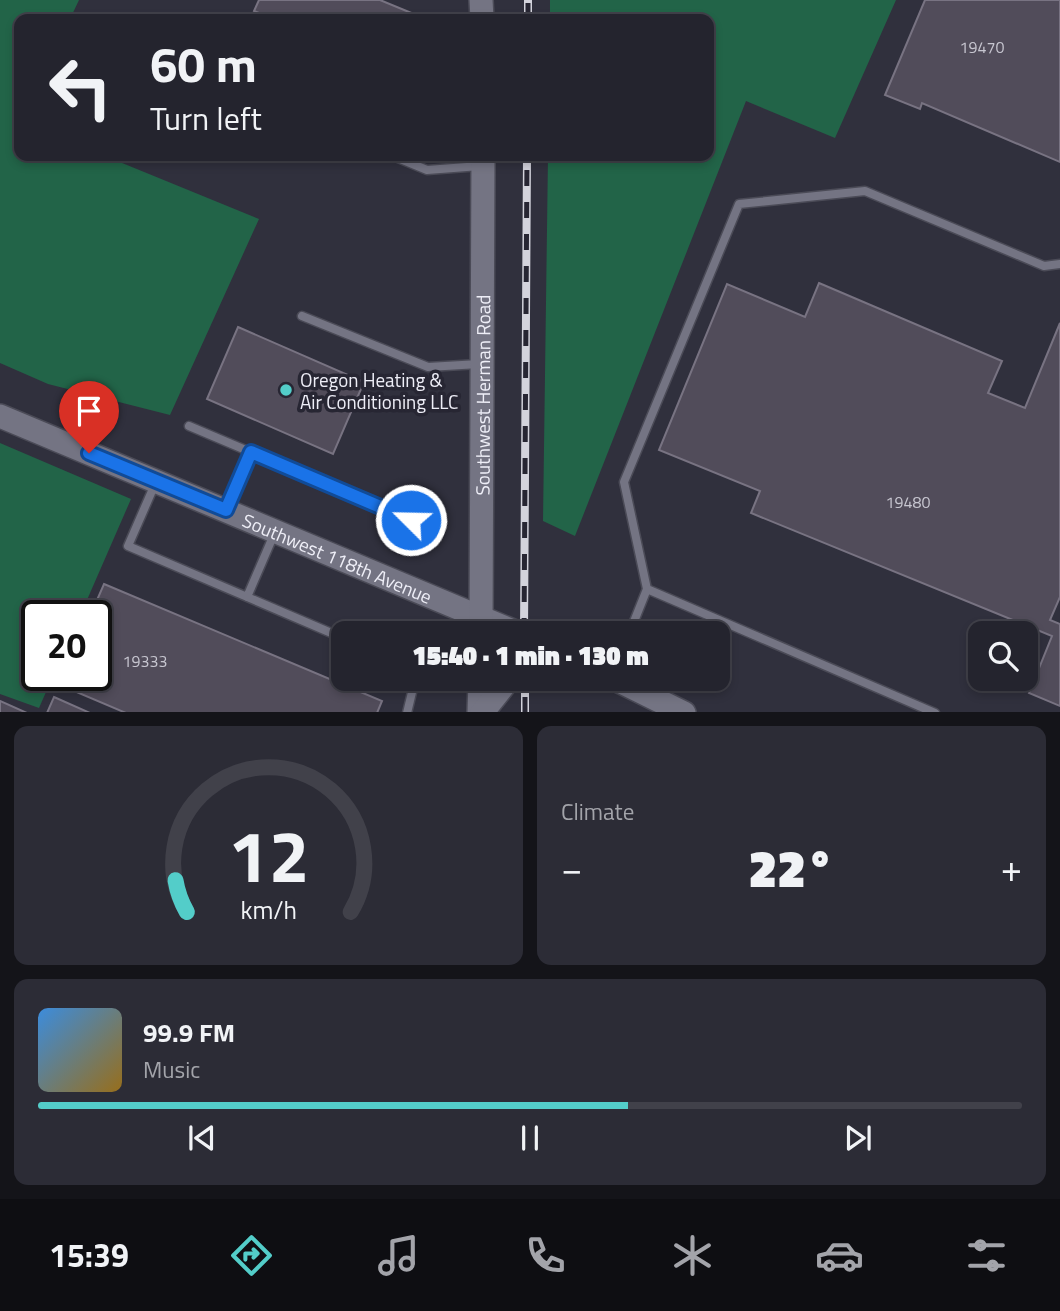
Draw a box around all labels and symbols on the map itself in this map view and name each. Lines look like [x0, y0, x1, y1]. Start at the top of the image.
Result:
house number: 19470 [960, 35, 1004, 59]
street label: Southwest Herman Road [467, 295, 497, 495]
place label: Oregon Heating & Air Conditioning LLC [300, 365, 458, 416]
pin [59, 381, 119, 453]
marker: Oregon Heating & Air Conditioning LLC [278, 382, 294, 398]
position arrow [374, 483, 448, 557]
house number: 19480 [886, 490, 930, 514]
street label: Southwest 118th Avenue [238, 505, 437, 610]
speed limit sign: 20 [21, 600, 112, 691]
house number: 19333 [123, 649, 167, 673]

